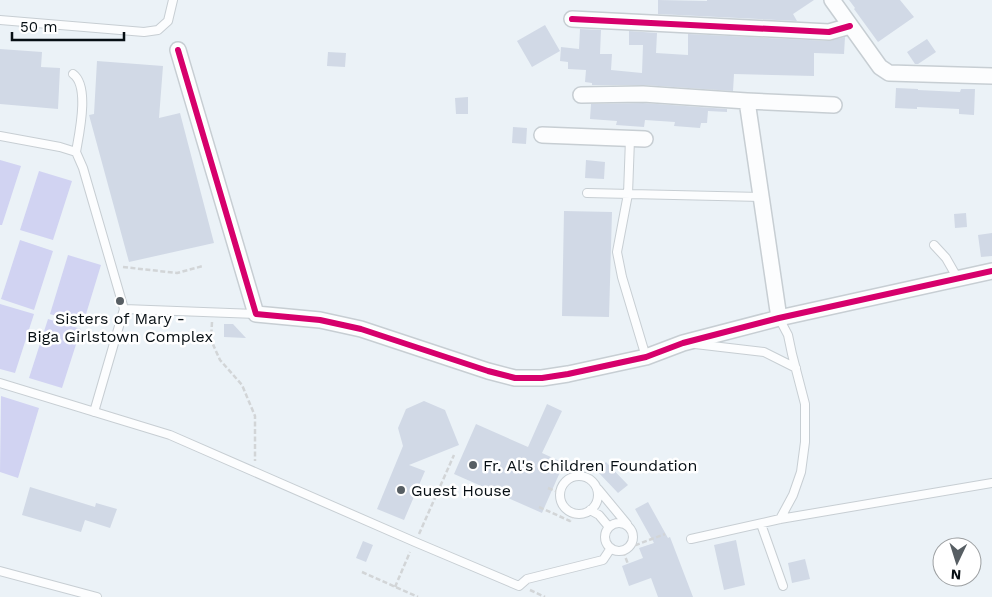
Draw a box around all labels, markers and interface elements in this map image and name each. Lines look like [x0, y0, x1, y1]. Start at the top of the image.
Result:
scale bar [12, 10, 125, 42]
text: 50 m [20, 18, 57, 36]
marker: Sisters of Mary - Biga Girlstown Complex [114, 295, 126, 307]
place label: Sisters of Mary - Biga Girlstown Complex [27, 309, 213, 346]
place label: Fr. Al's Children Foundation [483, 456, 697, 475]
marker: Fr. Al's Children Foundation [467, 459, 479, 471]
place label: Guest House [411, 481, 511, 500]
marker: Guest House [395, 484, 407, 496]
north arrow [932, 537, 982, 587]
text: N [950, 567, 962, 583]

